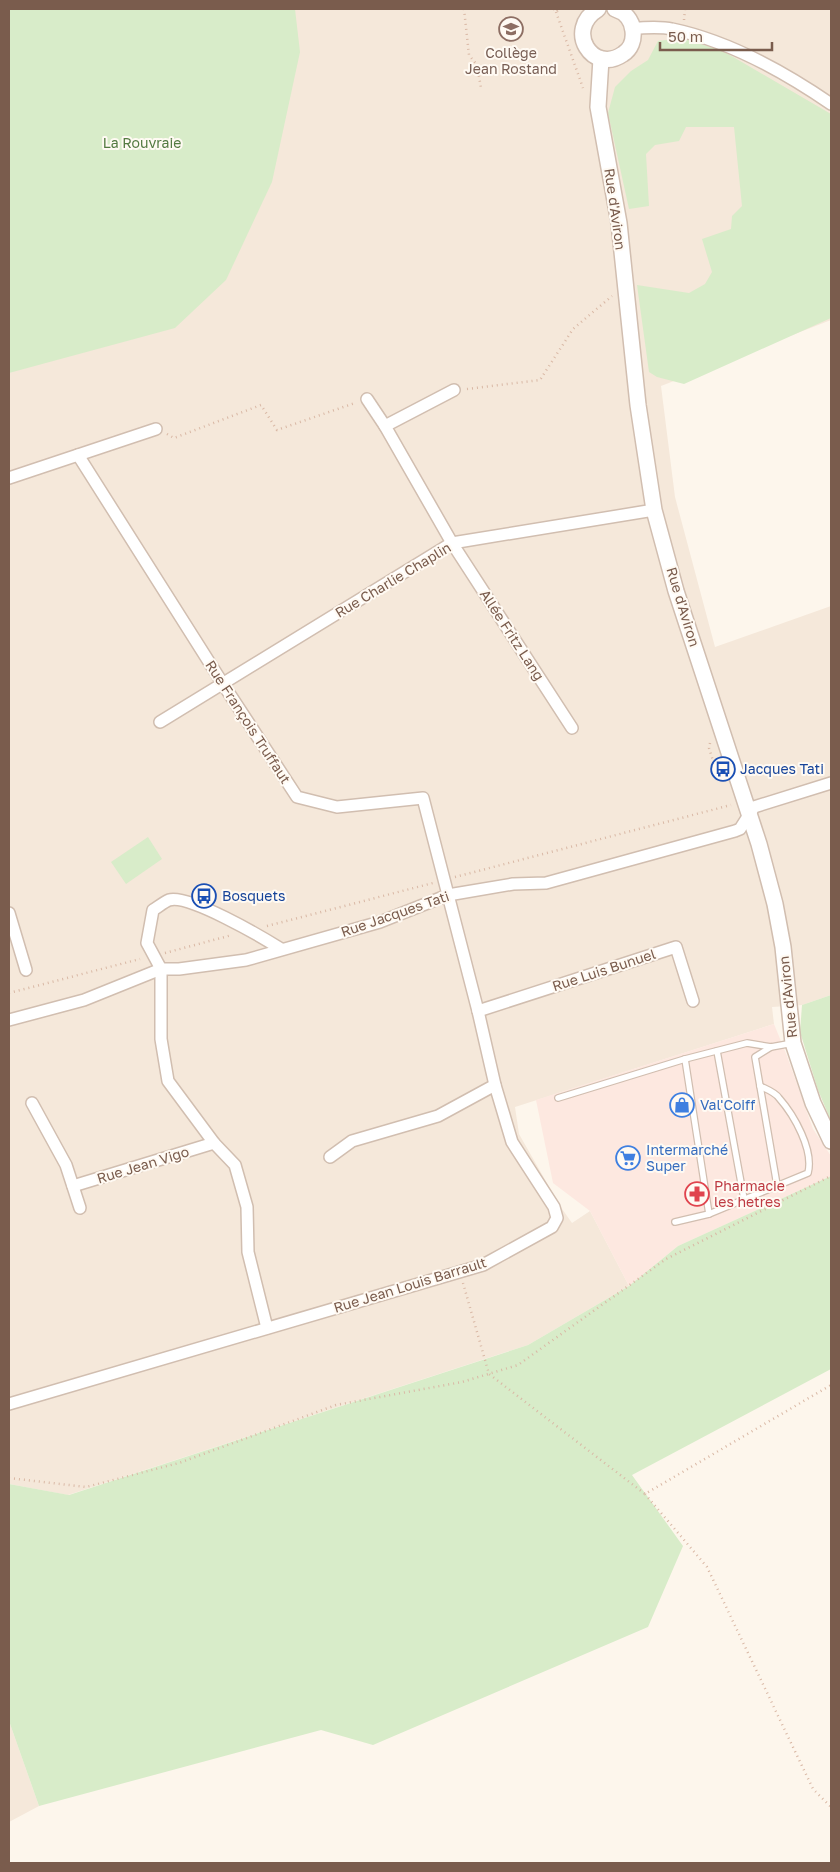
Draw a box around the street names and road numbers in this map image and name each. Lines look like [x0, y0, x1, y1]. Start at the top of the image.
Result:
street label: Rue d'Aviron [601, 167, 630, 251]
street label: Rue Charlie Chaplin [332, 538, 454, 621]
street label: Rue d'Aviron [663, 565, 704, 649]
street label: Allée Fritz Lang [477, 586, 548, 683]
street label: Rue François Truffaut [202, 657, 295, 787]
street label: Rue Jacques Tati [339, 887, 451, 940]
street label: Rue Luis Bunuel [550, 945, 658, 994]
street label: Rue d'Aviron [775, 955, 800, 1039]
street label: Rue Jean Vigo [95, 1142, 191, 1187]
street label: Rue Jean Louis Barrault [331, 1253, 488, 1316]

